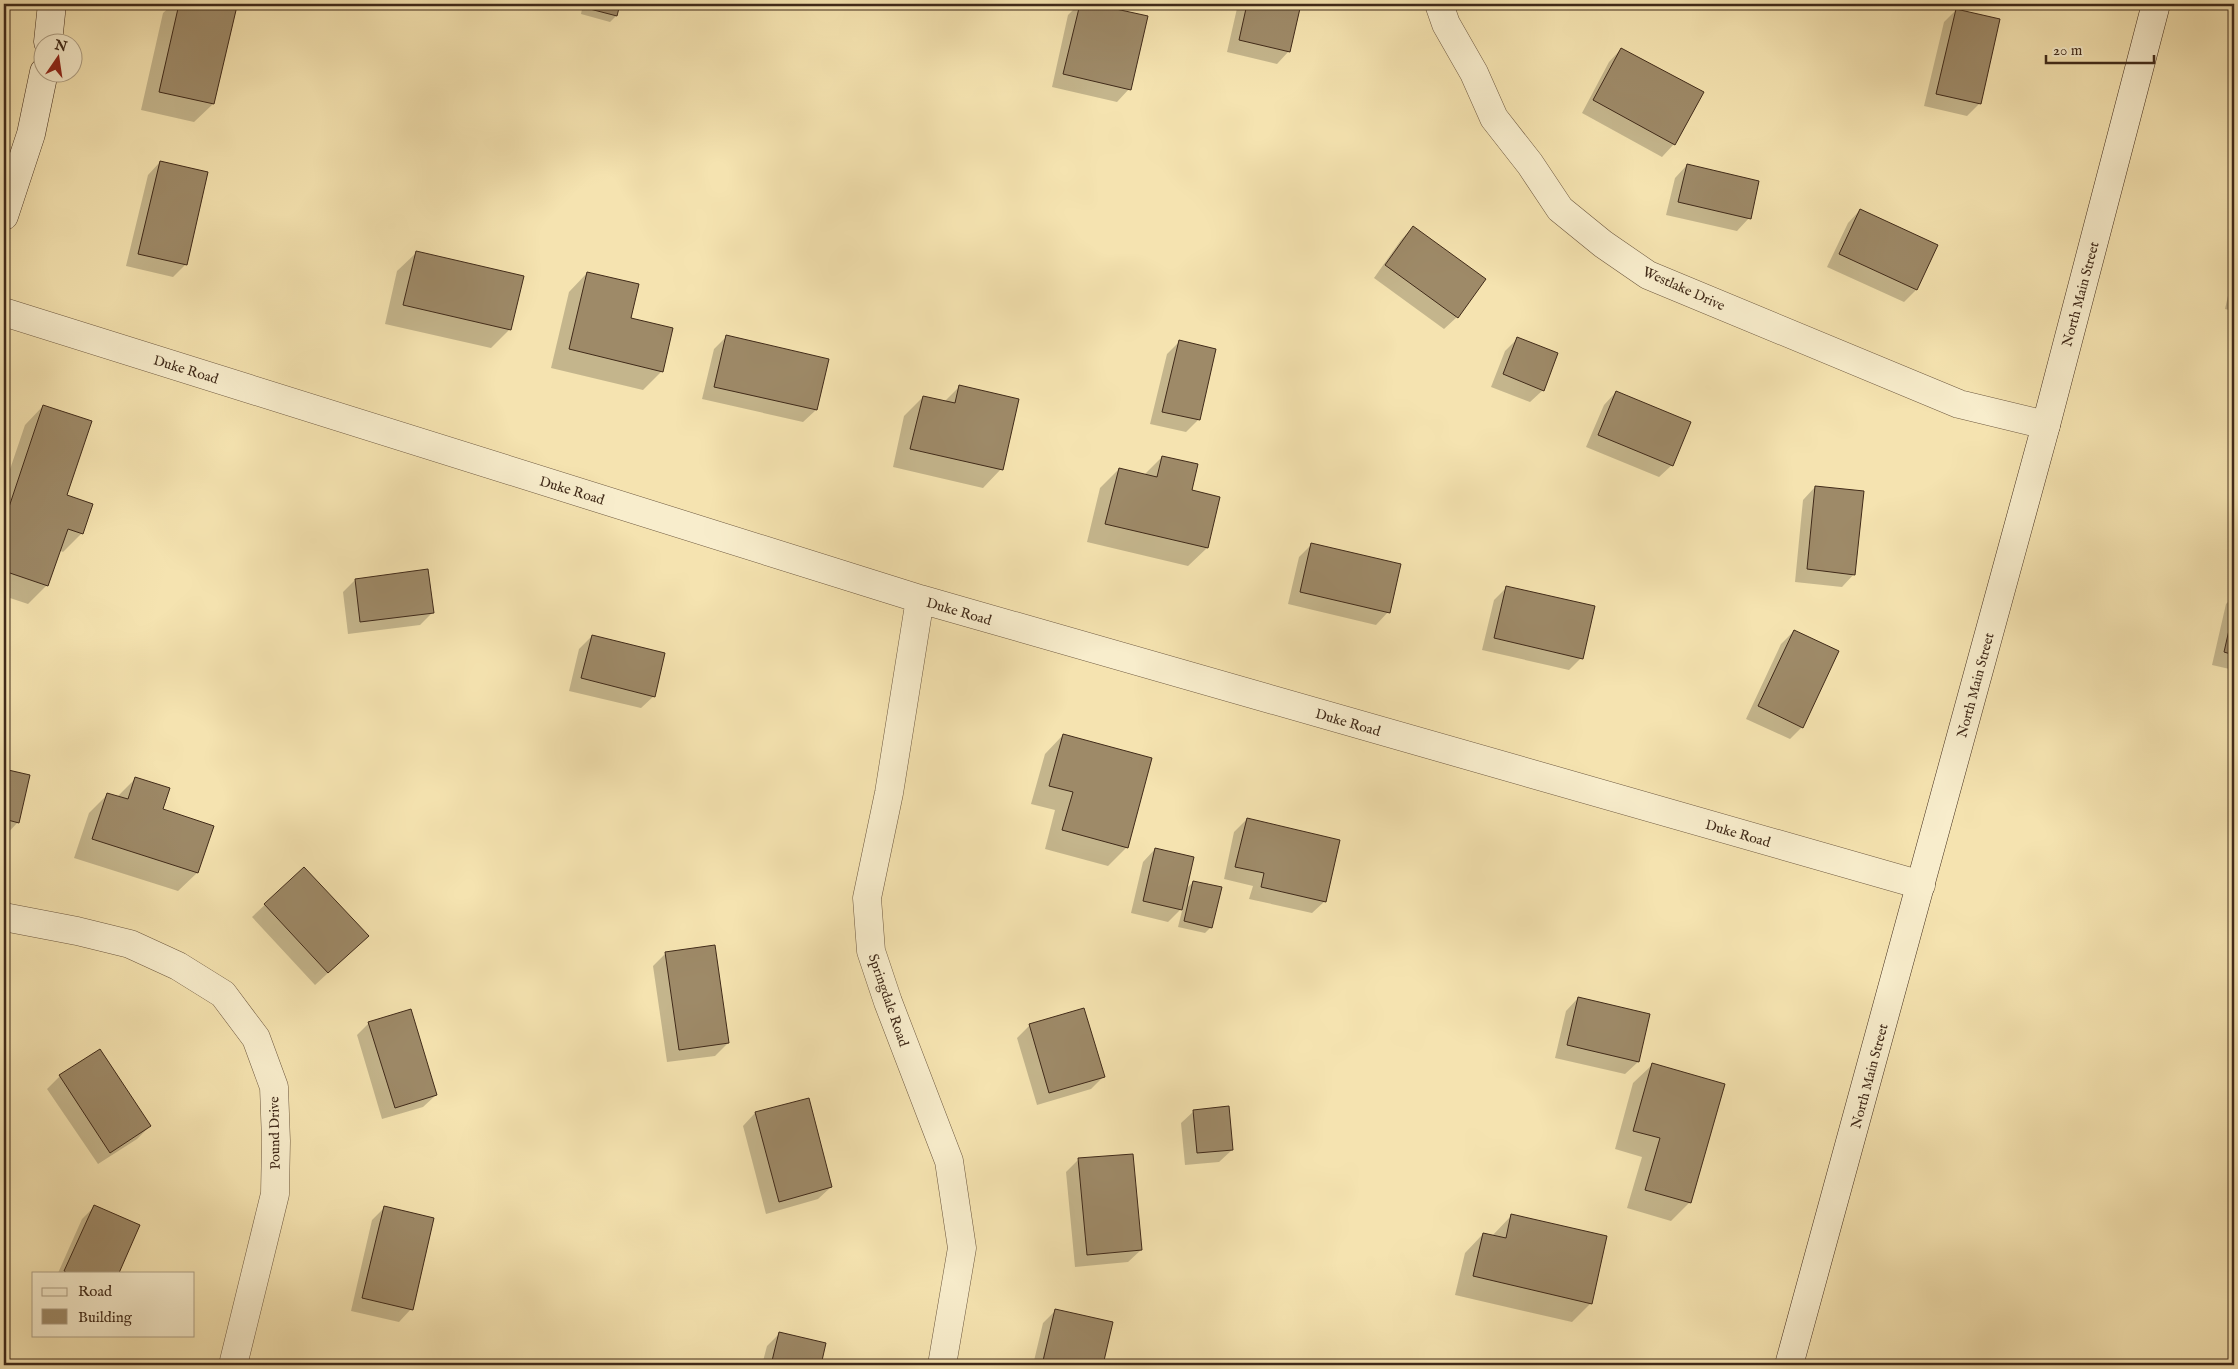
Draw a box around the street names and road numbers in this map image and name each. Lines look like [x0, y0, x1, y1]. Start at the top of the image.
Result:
street label: North Main Street [2058, 240, 2104, 349]
street label: Westlake Drive [1640, 263, 1728, 315]
street label: Duke Road [151, 352, 221, 389]
street label: Duke Road [537, 473, 607, 510]
street label: Duke Road [924, 594, 994, 630]
street label: North Main Street [1953, 631, 1999, 740]
street label: Duke Road [1313, 705, 1383, 741]
street label: Duke Road [1703, 816, 1773, 852]
street label: Springdale Road [864, 952, 913, 1050]
street label: North Main Street [1847, 1022, 1893, 1131]
street label: Pound Drive [265, 1096, 285, 1170]

